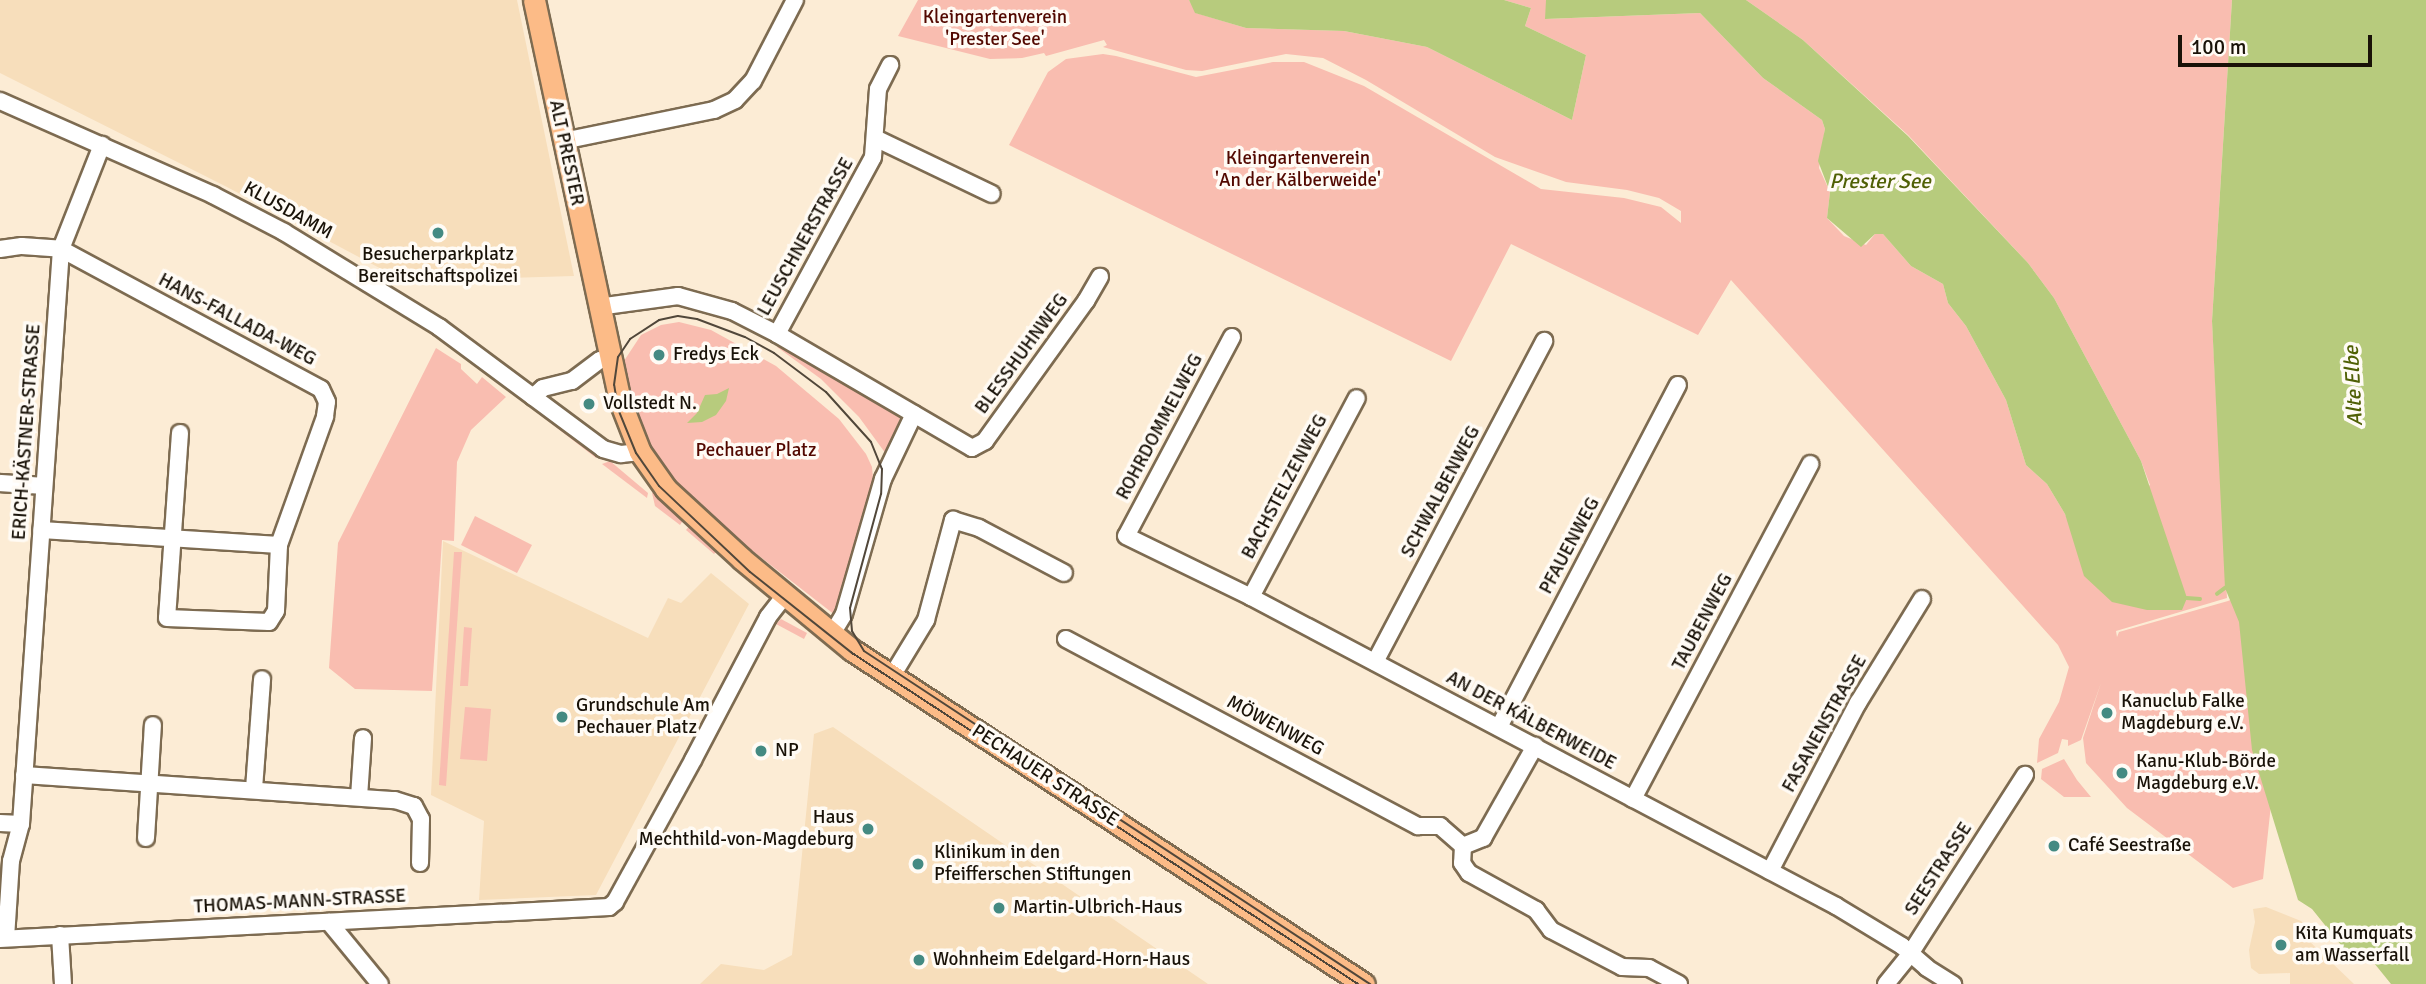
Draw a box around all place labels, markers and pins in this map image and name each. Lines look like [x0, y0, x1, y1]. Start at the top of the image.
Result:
marker: Besucherparkplatz Bereitschaftspolizei [430, 225, 446, 241]
place label: Besucherparkplatz Bereitschaftspolizei [358, 244, 518, 288]
place label: Fredys Eck [673, 344, 759, 366]
marker: Fredys Eck [651, 347, 667, 363]
place label: Vollstedt N. [603, 393, 697, 415]
marker: Vollstedt N. [581, 396, 597, 412]
place label: Kanuclub Falke Magdeburg e.V. [2121, 691, 2245, 735]
place label: Grundschule Am Pechauer Platz [576, 695, 710, 739]
marker: Kanuclub Falke Magdeburg e.V. [2099, 705, 2115, 721]
marker: Grundschule Am Pechauer Platz [554, 709, 570, 725]
place label: NP [775, 740, 799, 762]
marker: NP [753, 743, 769, 759]
place label: Kanu-Klub-Börde Magdeburg e.V. [2136, 751, 2276, 795]
marker: Kanu-Klub-Börde Magdeburg e.V. [2114, 765, 2130, 781]
place label: Haus Mechthild-von-Magdeburg [638, 807, 854, 851]
marker: Haus Mechthild-von-Magdeburg [860, 821, 876, 837]
place label: Café Seestraße [2068, 835, 2191, 857]
marker: Café Seestraße [2046, 838, 2062, 854]
place label: Klinikum in den Pfeifferschen Stiftungen [934, 842, 1131, 886]
marker: Klinikum in den Pfeifferschen Stiftungen [908, 854, 928, 874]
place label: Martin-Ulbrich-Haus [1013, 897, 1182, 919]
marker: Martin-Ulbrich-Haus [991, 900, 1007, 916]
place label: Kita Kumquats am Wasserfall [2295, 923, 2413, 967]
marker: Kita Kumquats am Wasserfall [2273, 937, 2289, 953]
place label: Wohnheim Edelgard-Horn-Haus [933, 949, 1190, 971]
marker: Wohnheim Edelgard-Horn-Haus [911, 952, 927, 968]

